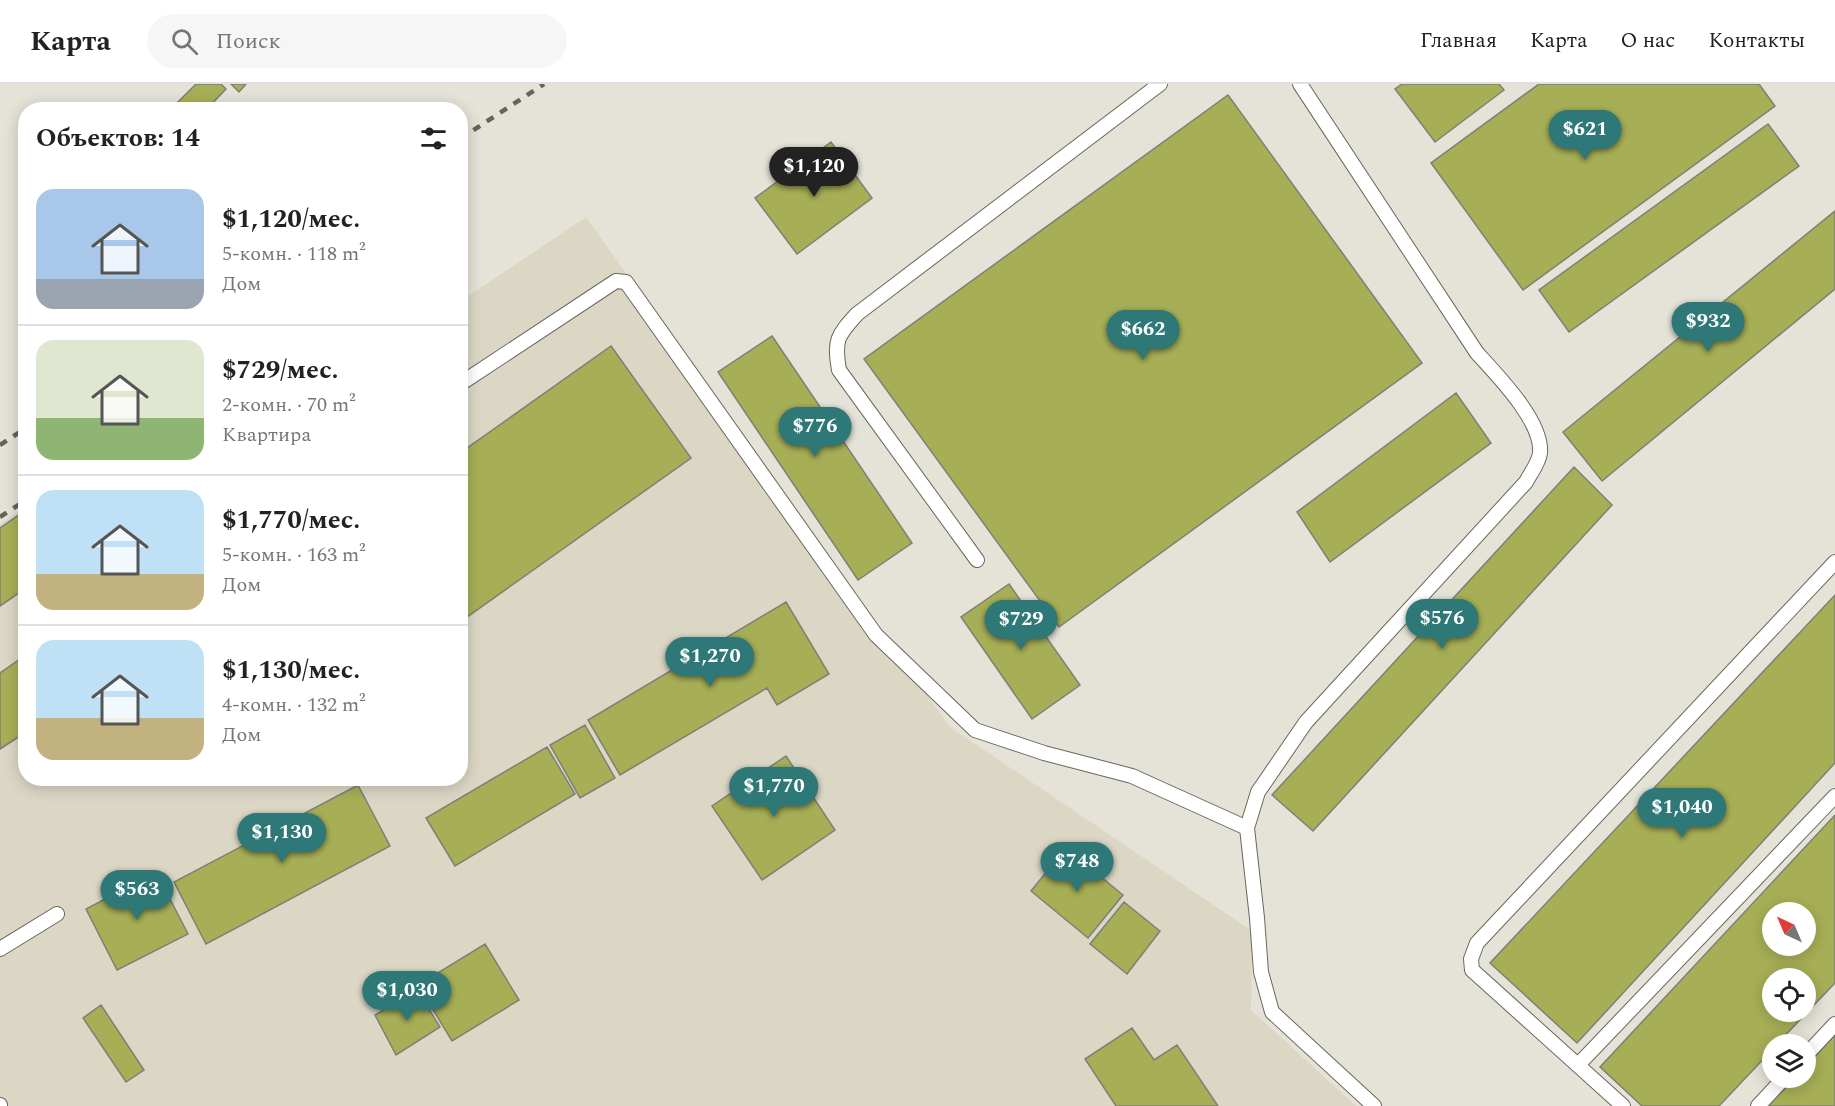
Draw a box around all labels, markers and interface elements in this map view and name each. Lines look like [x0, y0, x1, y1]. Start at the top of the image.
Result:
search box [147, 14, 567, 68]
text: Карта [30, 20, 111, 63]
icon: search [168, 25, 201, 58]
text: Поиск [216, 25, 281, 58]
text: Главная [1420, 25, 1497, 57]
text: Карта [1530, 25, 1587, 57]
text: О нас [1620, 25, 1675, 57]
text: Контакты [1708, 25, 1805, 57]
pin: $621 [1549, 110, 1621, 161]
text: $621 [1563, 114, 1607, 144]
text: Объектов: 14 [36, 118, 200, 158]
icon: filters [417, 122, 450, 155]
pin: $1,120 [765, 147, 863, 198]
text: $1,120 [783, 151, 845, 181]
text: $1,120/мес. [222, 199, 360, 239]
icon: home [84, 213, 156, 285]
text: 5-комн. · 118 m² [222, 239, 366, 269]
text: Дом [222, 269, 261, 299]
pin: $932 [1672, 302, 1744, 353]
text: $932 [1686, 306, 1730, 336]
pin: $662 [1107, 310, 1179, 361]
text: $662 [1121, 314, 1165, 344]
text: $729/мес. [222, 350, 339, 390]
icon: home [84, 364, 156, 436]
text: 2-комн. · 70 m² [222, 390, 356, 420]
pin: $776 [779, 407, 851, 458]
text: $776 [793, 411, 837, 441]
text: Квартира [222, 420, 311, 450]
text: $1,770/мес. [222, 500, 360, 540]
icon: home [84, 514, 156, 586]
text: 5-комн. · 163 m² [222, 540, 366, 570]
text: Дом [222, 570, 261, 600]
pin: $576 [1406, 599, 1478, 650]
pin: $729 [985, 600, 1057, 651]
text: $576 [1420, 603, 1464, 633]
text: $729 [999, 604, 1043, 634]
pin: $1,270 [661, 637, 759, 688]
text: $1,270 [679, 641, 741, 671]
text: $1,130/мес. [222, 650, 360, 690]
icon: home [84, 664, 156, 736]
text: 4-комн. · 132 m² [222, 690, 366, 720]
text: Дом [222, 720, 261, 750]
pin: $1,770 [725, 767, 823, 818]
text: $1,770 [743, 771, 805, 801]
pin: $1,040 [1633, 788, 1731, 839]
text: $1,040 [1651, 792, 1713, 822]
pin: $1,130 [233, 813, 331, 864]
text: $1,130 [251, 817, 313, 847]
pin: $748 [1041, 842, 1113, 893]
text: $748 [1055, 846, 1099, 876]
pin: $563 [101, 870, 173, 921]
text: $563 [115, 874, 159, 904]
north arrow [1762, 902, 1816, 956]
map controls [1762, 902, 1816, 1088]
button: locate [1762, 968, 1816, 1022]
pin: $1,030 [358, 971, 456, 1022]
text: $1,030 [376, 975, 438, 1005]
button: layers [1762, 1034, 1816, 1088]

